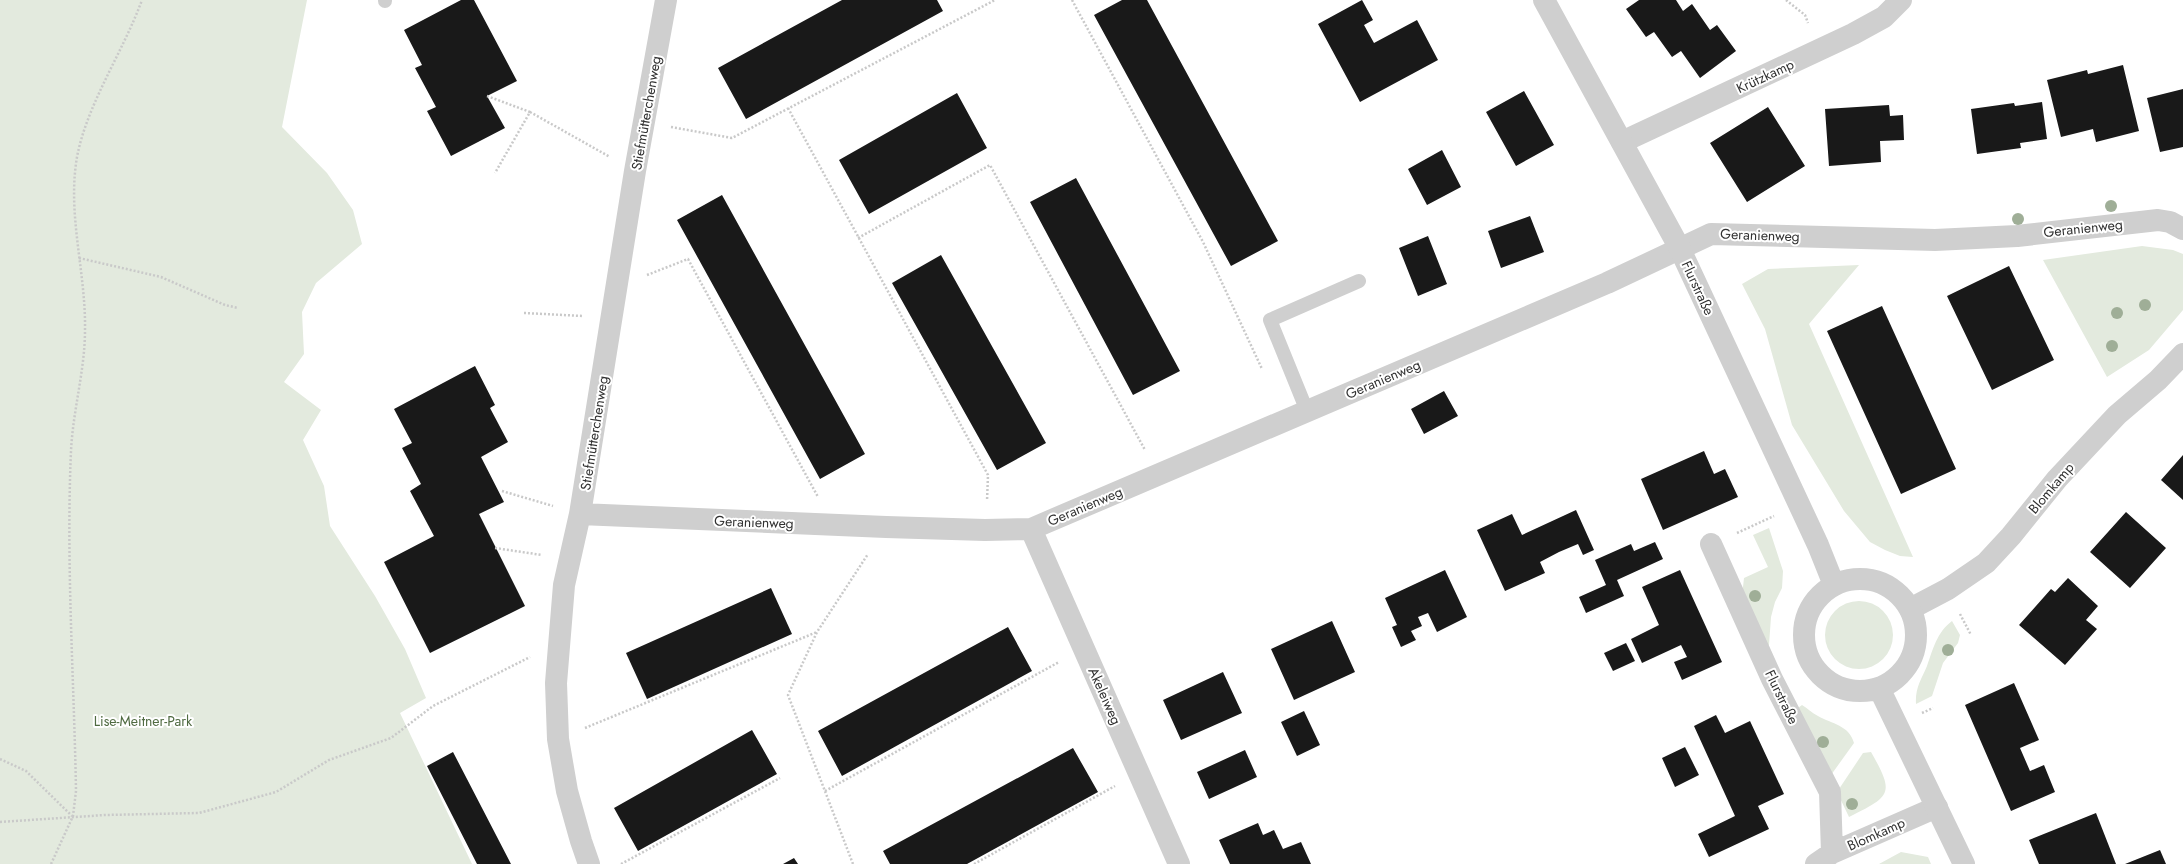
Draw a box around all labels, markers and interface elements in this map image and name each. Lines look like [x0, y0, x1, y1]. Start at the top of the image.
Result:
street label: Stiefmütterchenweg [626, 54, 666, 172]
street label: Krützkamp [1733, 54, 1797, 98]
street label: Geranienweg [2042, 214, 2124, 242]
street label: Geranienweg [1720, 224, 1800, 246]
street label: Flurstraße [1677, 257, 1719, 319]
street label: Geranienweg [1342, 354, 1424, 404]
street label: Stiefmütterchenweg [575, 374, 613, 492]
street label: Blomkamp [2024, 458, 2078, 518]
street label: Geranienweg [1044, 481, 1126, 531]
street label: Geranienweg [714, 511, 794, 533]
street label: Akeleiweg [1083, 664, 1127, 728]
street label: Flurstraße [1760, 667, 1804, 727]
park label: Lise-Meitner-Park [94, 711, 193, 731]
street label: Blomkamp [1844, 812, 1908, 856]

